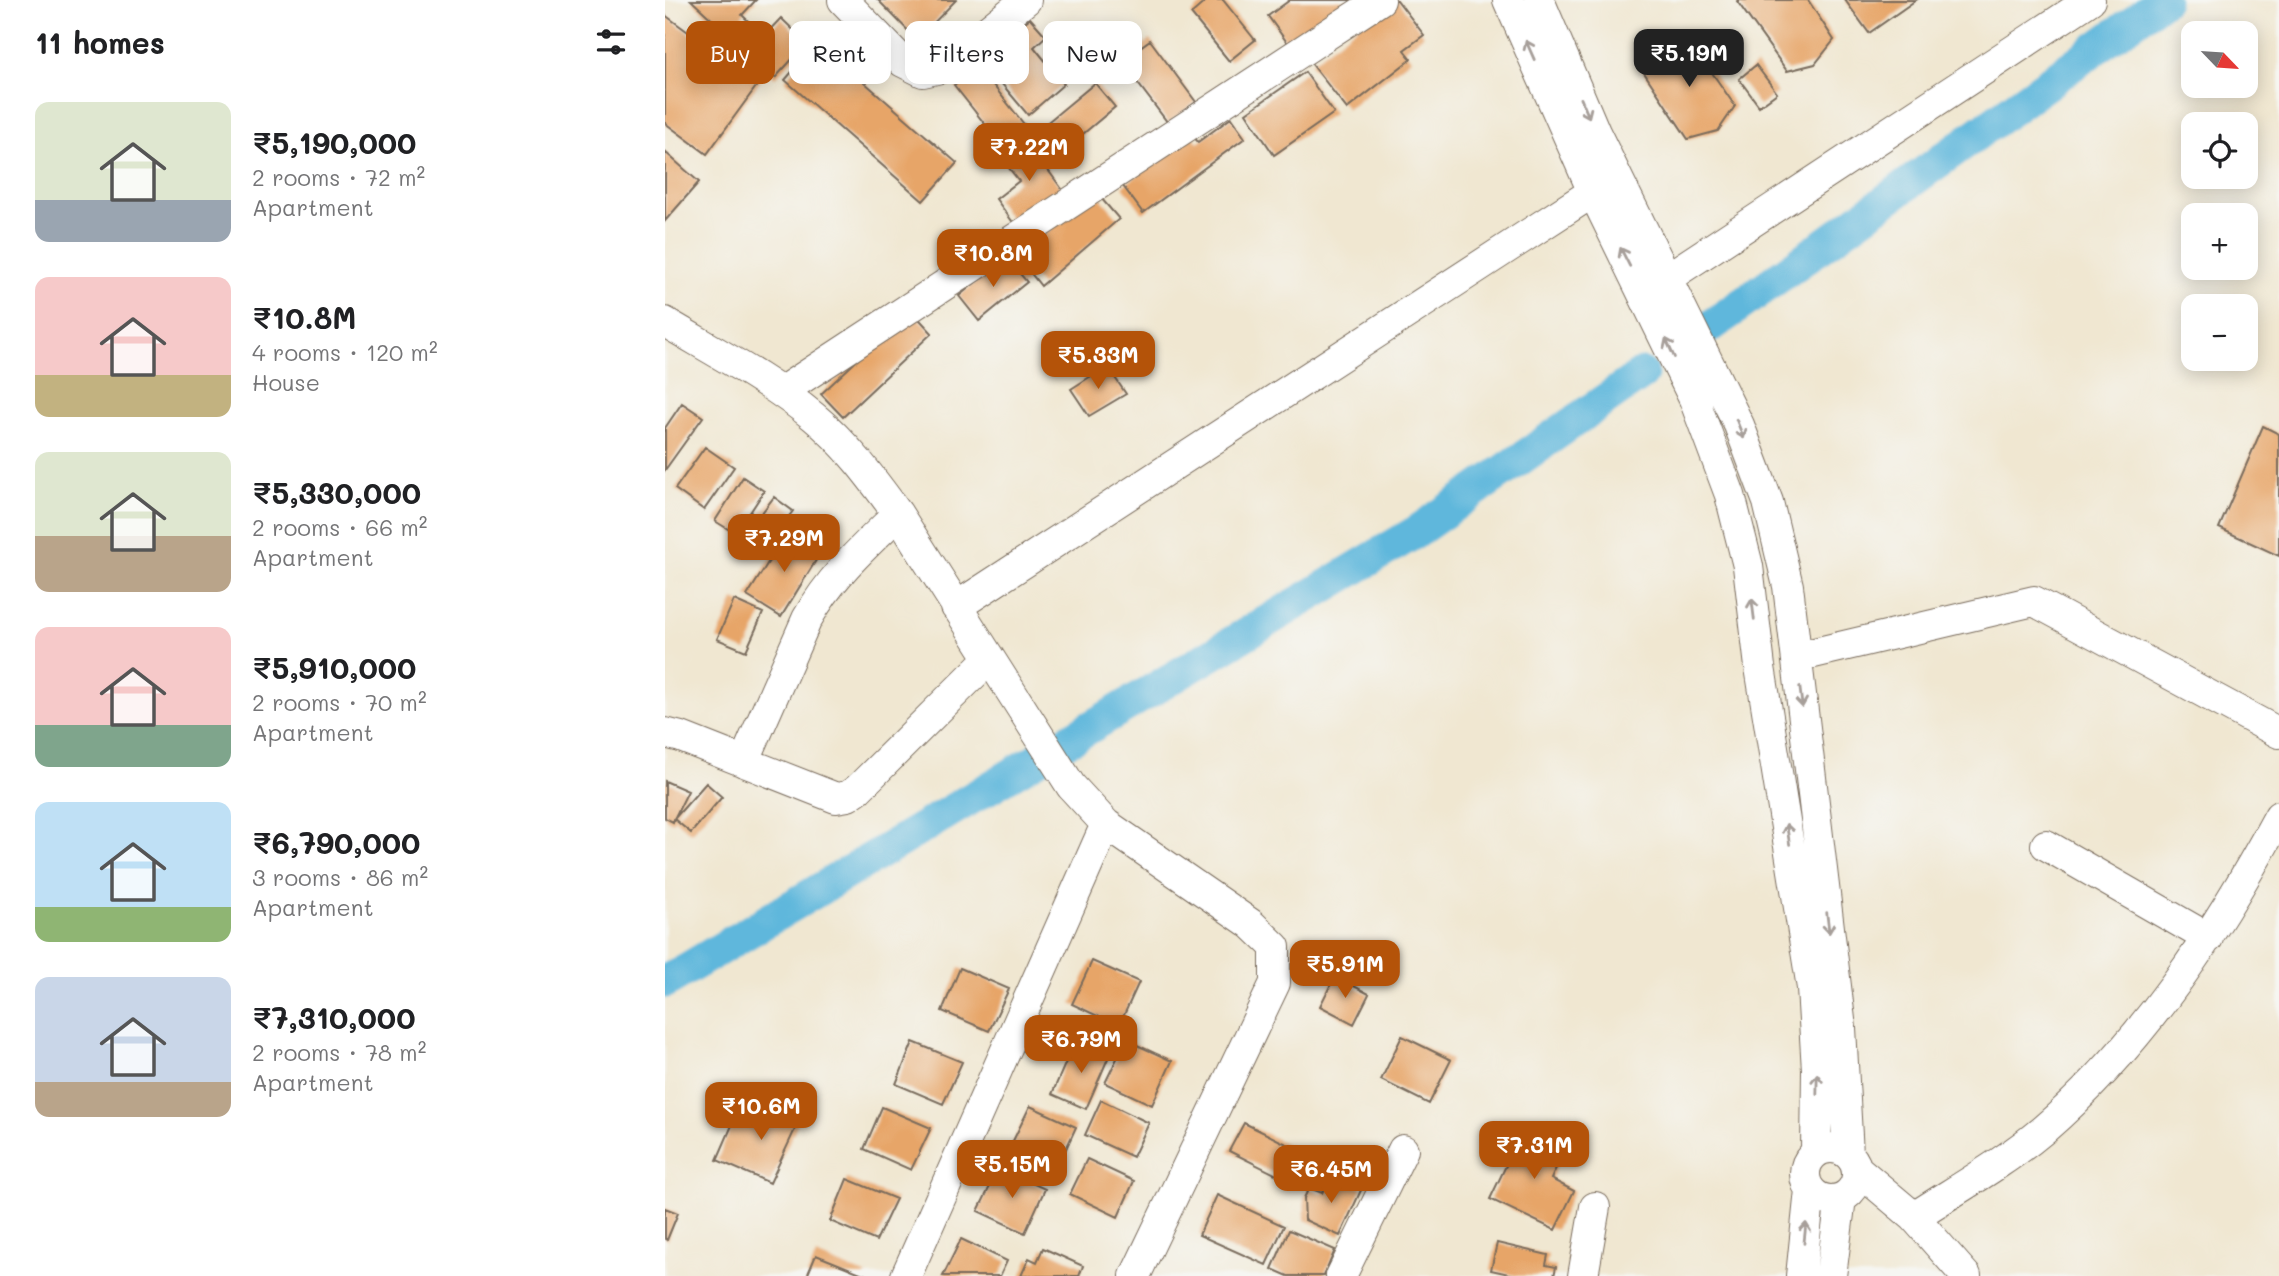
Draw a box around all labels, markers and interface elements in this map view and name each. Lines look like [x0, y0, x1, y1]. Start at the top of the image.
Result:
chip: Buy [686, 21, 775, 84]
chip: Rent [789, 21, 891, 84]
chip: Filters [905, 21, 1029, 84]
chip: New [1043, 21, 1142, 84]
north arrow [2181, 21, 2257, 98]
map controls [2181, 21, 2258, 371]
text: 11 homes [35, 22, 165, 62]
icon: filters [592, 23, 630, 61]
pin: ₹5.19M [1632, 29, 1746, 89]
text: ₹5.19M [1650, 37, 1728, 67]
one-way arrow [1523, 40, 1536, 62]
one-way arrow [1579, 97, 1592, 118]
button: locate [2181, 112, 2258, 189]
text: ₹5,190,000 [252, 122, 416, 162]
pin: ₹7.22M [972, 124, 1086, 183]
icon: home [91, 130, 175, 214]
text: ₹7.22M [989, 131, 1069, 161]
text: 2 rooms · 72 m² [252, 162, 425, 192]
text: Apartment [252, 192, 374, 222]
button: + [2181, 203, 2258, 280]
pin: ₹10.8M [936, 230, 1050, 289]
text: ₹10.8M [953, 237, 1033, 267]
one-way arrow [1618, 247, 1632, 268]
button: − [2181, 294, 2258, 371]
text: ₹10.8M [252, 297, 357, 337]
icon: home [91, 305, 175, 389]
pin: ₹5.33M [1041, 332, 1155, 391]
text: 4 rooms · 120 m² [252, 337, 438, 367]
one-way arrow [1663, 338, 1676, 359]
text: ₹5.33M [1057, 339, 1139, 369]
text: House [252, 367, 320, 397]
one-way arrow [1734, 418, 1747, 439]
text: ₹5,330,000 [252, 472, 421, 512]
icon: home [91, 480, 175, 564]
text: 2 rooms · 66 m² [252, 512, 427, 542]
pin: ₹7.29M [727, 514, 841, 574]
text: ₹7.29M [744, 522, 824, 552]
text: Apartment [252, 542, 374, 572]
one-way arrow [1747, 598, 1760, 621]
text: ₹5,910,000 [252, 647, 416, 687]
icon: home [91, 655, 175, 739]
one-way arrow [1795, 685, 1808, 708]
text: 2 rooms · 70 m² [252, 687, 427, 717]
text: Apartment [252, 717, 374, 747]
text: ₹6,790,000 [252, 822, 420, 862]
one-way arrow [1781, 823, 1794, 846]
icon: home [91, 830, 175, 914]
text: 3 rooms · 86 m² [252, 862, 428, 892]
text: Apartment [252, 892, 374, 922]
one-way arrow [1822, 911, 1835, 934]
pin: ₹5.91M [1288, 940, 1402, 1000]
text: ₹5.91M [1306, 948, 1384, 978]
text: ₹7,310,000 [252, 997, 415, 1037]
icon: home [91, 1005, 175, 1089]
pin: ₹6.79M [1024, 1016, 1138, 1075]
text: ₹6.79M [1040, 1023, 1122, 1053]
text: 2 rooms · 78 m² [252, 1037, 426, 1067]
text: Apartment [252, 1067, 374, 1097]
one-way arrow [1810, 1073, 1824, 1096]
pin: ₹10.6M [704, 1082, 818, 1142]
text: ₹10.6M [721, 1090, 801, 1120]
pin: ₹7.31M [1477, 1122, 1591, 1181]
text: ₹7.31M [1495, 1129, 1573, 1159]
pin: ₹5.15M [955, 1140, 1069, 1200]
pin: ₹6.45M [1274, 1146, 1388, 1205]
text: ₹5.15M [973, 1148, 1051, 1178]
text: ₹6.45M [1290, 1153, 1372, 1183]
one-way arrow [1799, 1222, 1812, 1245]

